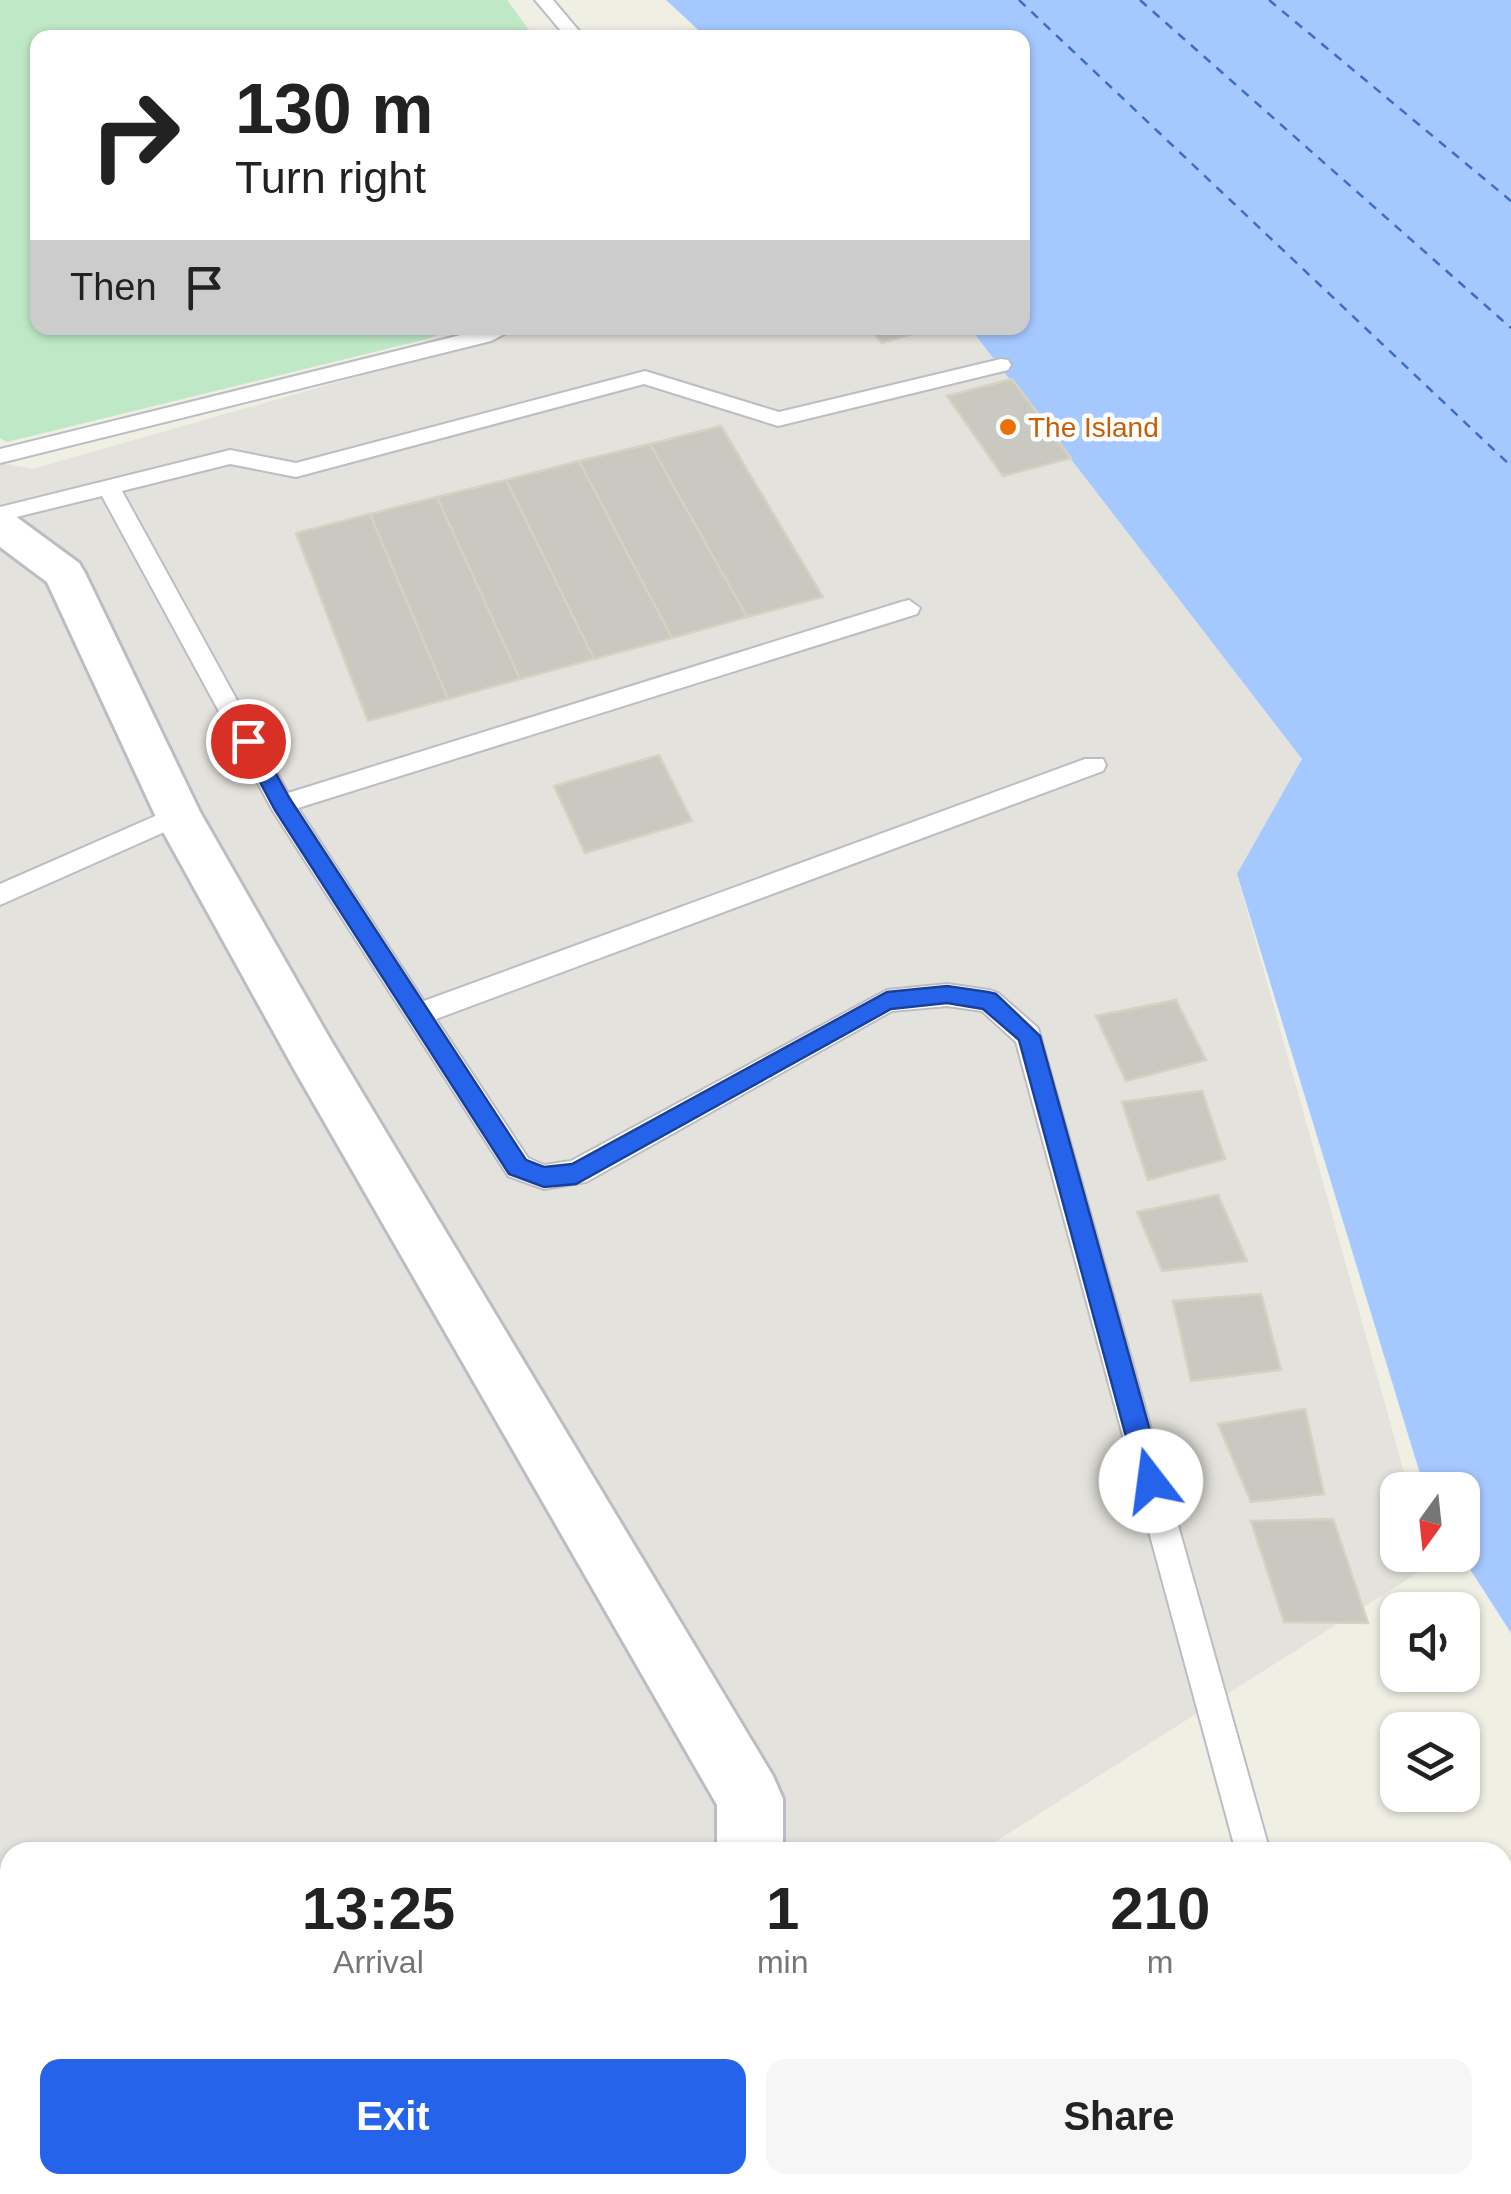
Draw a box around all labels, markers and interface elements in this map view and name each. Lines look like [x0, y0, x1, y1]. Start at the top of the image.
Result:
icon: right [70, 70, 200, 200]
text: 130 m [235, 70, 433, 148]
text: Turn right [235, 152, 426, 203]
icon: arrive [177, 260, 232, 315]
text: Then [70, 266, 157, 308]
place label: The Island [1028, 412, 1159, 443]
marker: The Island [997, 416, 1019, 438]
pin [206, 699, 291, 784]
icon: arrive [221, 714, 276, 769]
position arrow [1099, 1429, 1203, 1533]
north arrow [1380, 1472, 1480, 1572]
map controls [1380, 1472, 1480, 1812]
button: sound [1380, 1592, 1480, 1692]
button: layers [1380, 1712, 1480, 1812]
text: 13:25 [302, 1875, 455, 1942]
text: 1 [766, 1875, 799, 1942]
text: 210 [1110, 1875, 1210, 1942]
text: Arrival [333, 1944, 424, 1980]
text: min [757, 1944, 808, 1980]
text: m [1147, 1944, 1174, 1980]
button: Exit [40, 2059, 746, 2174]
button: Share [766, 2059, 1472, 2174]

